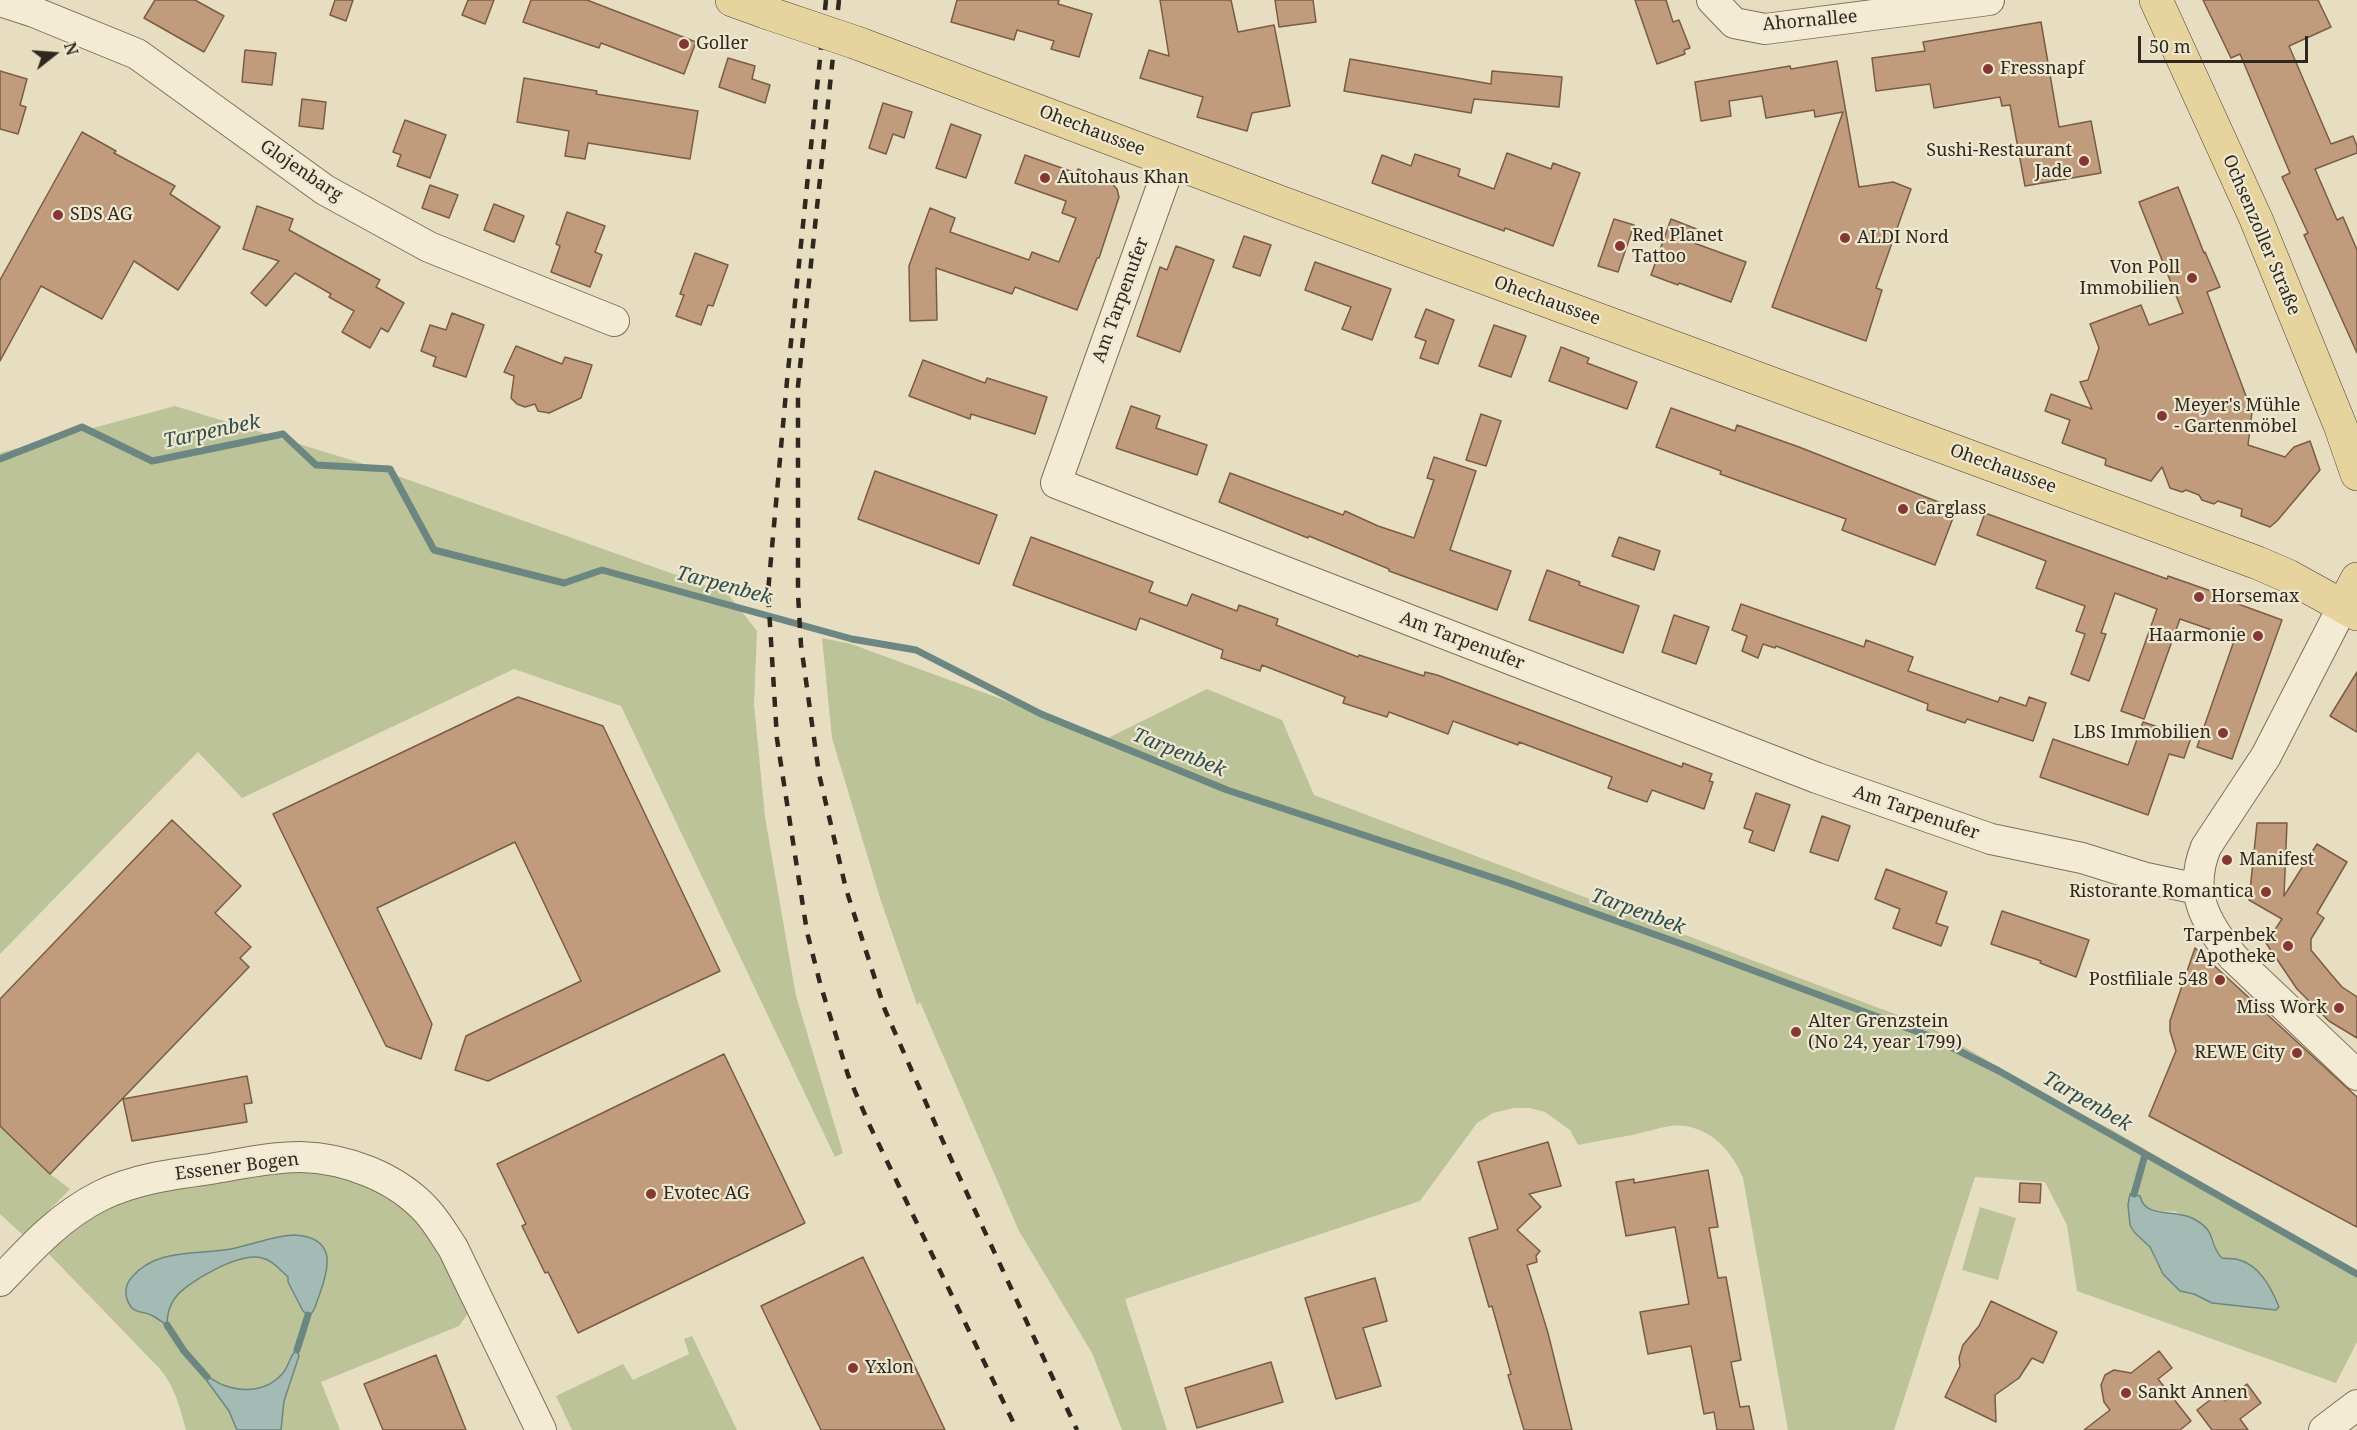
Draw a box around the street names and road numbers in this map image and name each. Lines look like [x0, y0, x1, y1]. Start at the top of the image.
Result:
street label: Ahornallee [1762, 6, 1858, 36]
street label: Ohechaussee [1036, 101, 1148, 161]
street label: Glojenbarg [256, 136, 346, 206]
street label: Ochsenzoller Straße [2217, 152, 2305, 318]
street label: Am Tarpenufer [1088, 234, 1154, 366]
street label: Ohechaussee [1491, 272, 1603, 330]
street label: Ohechaussee [1947, 440, 2059, 498]
street label: Am Tarpenufer [1397, 607, 1527, 675]
street label: Am Tarpenufer [1850, 781, 1982, 845]
street label: Essener Bogen [174, 1149, 300, 1185]

